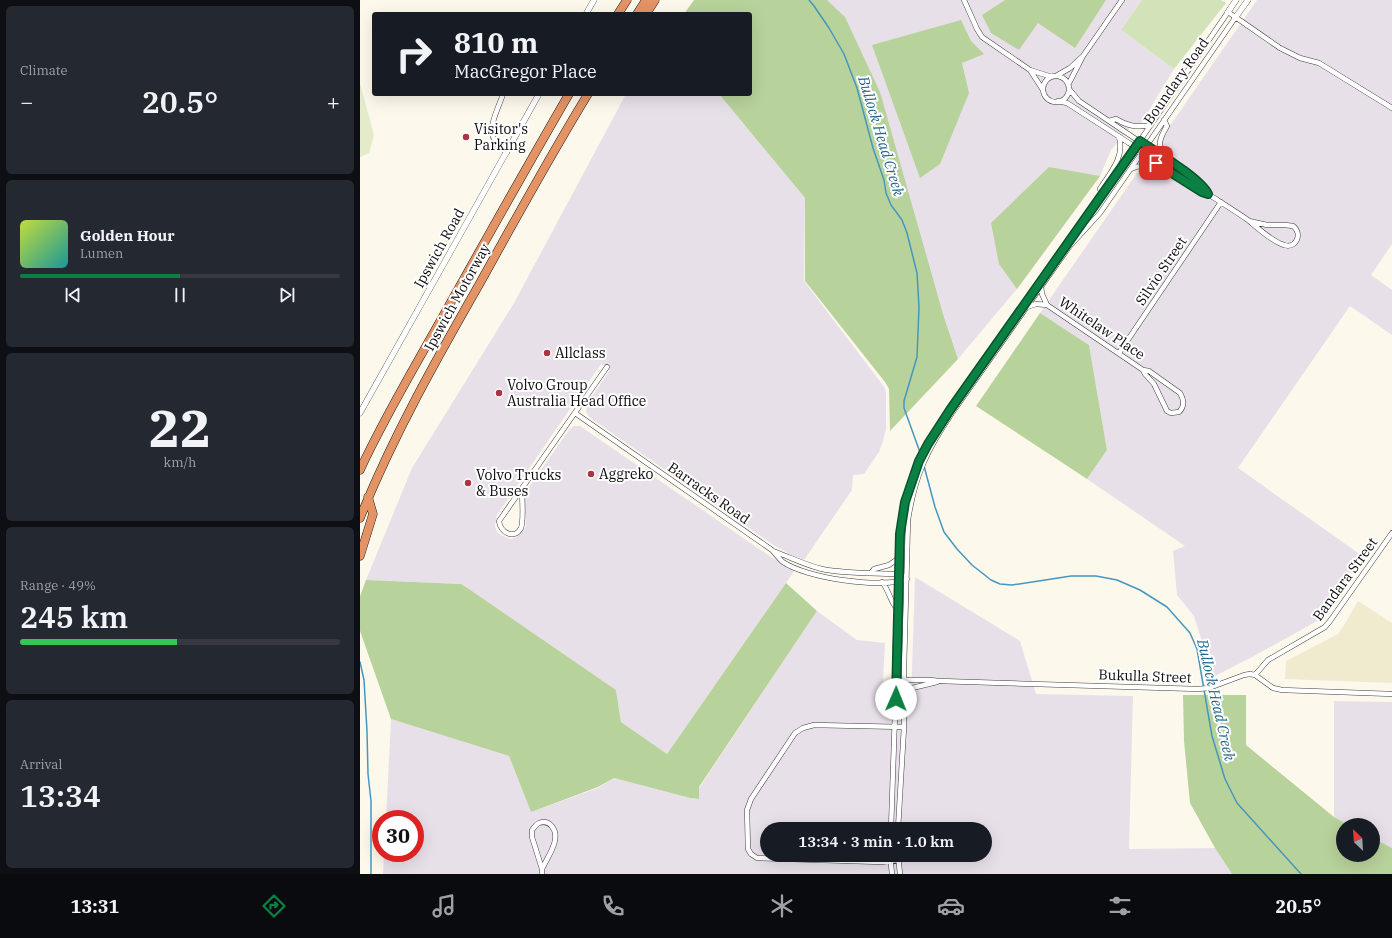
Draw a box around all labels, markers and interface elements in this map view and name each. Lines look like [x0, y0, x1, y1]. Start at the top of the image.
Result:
text: 810 m [454, 24, 538, 61]
icon: right [388, 28, 440, 80]
street label: Boundary Road [1139, 34, 1213, 128]
text: MacGregor Place [454, 60, 597, 83]
text: Climate [20, 62, 67, 79]
water label: Bullock Head Creek [854, 73, 909, 198]
text: 20.5° [142, 82, 218, 121]
text: − [20, 87, 33, 116]
text: + [327, 87, 340, 116]
place label: Visitor's Parking [474, 120, 528, 154]
marker: Visitor's Parking [461, 132, 471, 142]
pin [1139, 146, 1173, 180]
icon: arrive [1145, 152, 1167, 174]
street label: Ipswich Road [410, 205, 468, 291]
text: Golden Hour [80, 226, 175, 245]
street label: Silvio Street [1131, 233, 1191, 309]
street label: Ipswich Motorway [420, 240, 494, 354]
text: Lumen [80, 245, 123, 262]
icon: previous [62, 284, 84, 306]
icon: pause [169, 284, 191, 306]
icon: next [276, 284, 298, 306]
street label: Whitelaw Place [1055, 293, 1149, 363]
place label: Allclass [555, 344, 606, 362]
marker: Allclass [542, 348, 552, 358]
place label: Volvo Group Australia Head Office [507, 376, 646, 410]
marker: Volvo Group Australia Head Office [494, 388, 504, 398]
text: 22 [149, 394, 211, 461]
text: km/h [164, 454, 196, 471]
street label: Barracks Road [665, 458, 754, 528]
place label: Aggreko [599, 465, 654, 483]
place label: Volvo Trucks & Buses [476, 466, 562, 500]
marker: Aggreko [586, 469, 596, 479]
marker: Volvo Trucks & Buses [463, 478, 473, 488]
street label: Bandara Street [1309, 534, 1381, 624]
text: Range · 49% [20, 577, 96, 594]
text: 245 km [20, 597, 128, 636]
water label: Bullock Head Creek [1193, 636, 1240, 763]
street label: Bukulla Street [1098, 665, 1192, 687]
position arrow [875, 678, 917, 720]
text: Arrival [20, 756, 62, 773]
text: 13:34 [20, 776, 101, 815]
speed limit sign: 30 [372, 810, 424, 862]
north arrow [1336, 818, 1380, 862]
map controls [1336, 818, 1380, 862]
text: 13:34 · 3 min · 1.0 km [798, 832, 954, 851]
icon: directions [260, 892, 288, 920]
icon: music [430, 892, 458, 920]
icon: phone [599, 892, 627, 920]
icon: climate [768, 892, 796, 920]
icon: car [937, 892, 965, 920]
icon: filters [1106, 892, 1134, 920]
text: 13:31 [71, 895, 119, 918]
text: 20.5° [1275, 895, 1321, 918]

